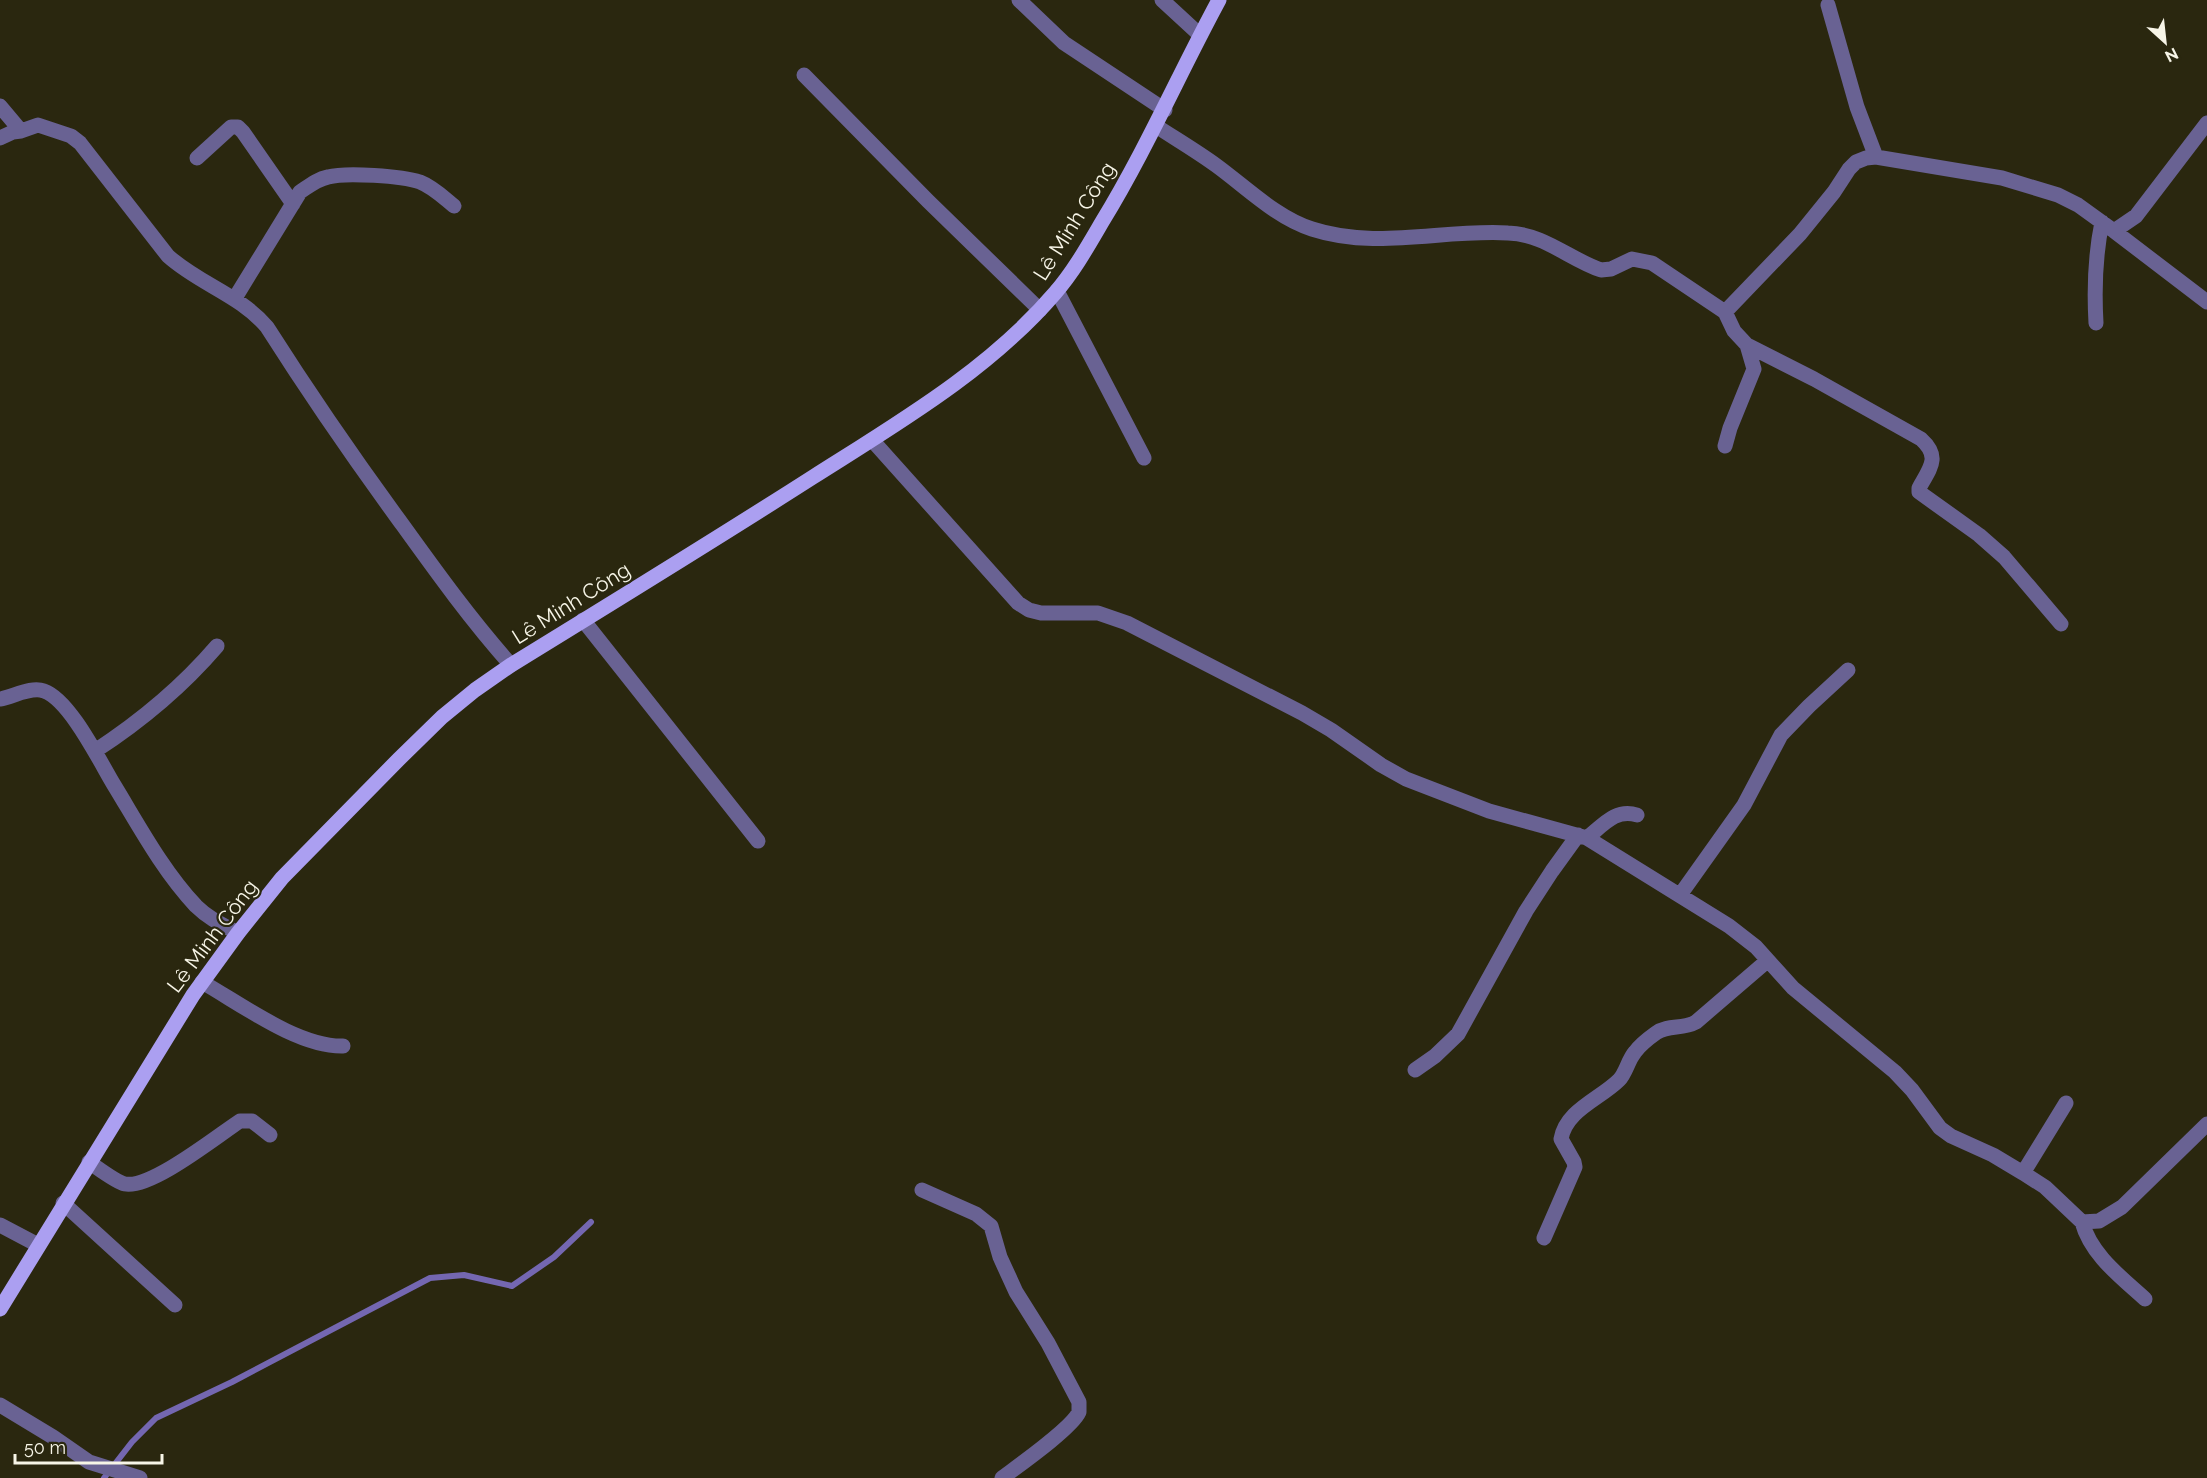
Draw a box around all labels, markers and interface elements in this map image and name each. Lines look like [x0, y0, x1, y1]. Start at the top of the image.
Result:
north arrow [2135, 12, 2195, 72]
text: N [2162, 44, 2181, 66]
street label: Lê Minh Công [1028, 157, 1120, 285]
street label: Lê Minh Công [507, 557, 635, 649]
street label: Lê Minh Công [161, 875, 263, 997]
scale bar [15, 1427, 162, 1465]
text: 50 m [24, 1437, 66, 1458]

